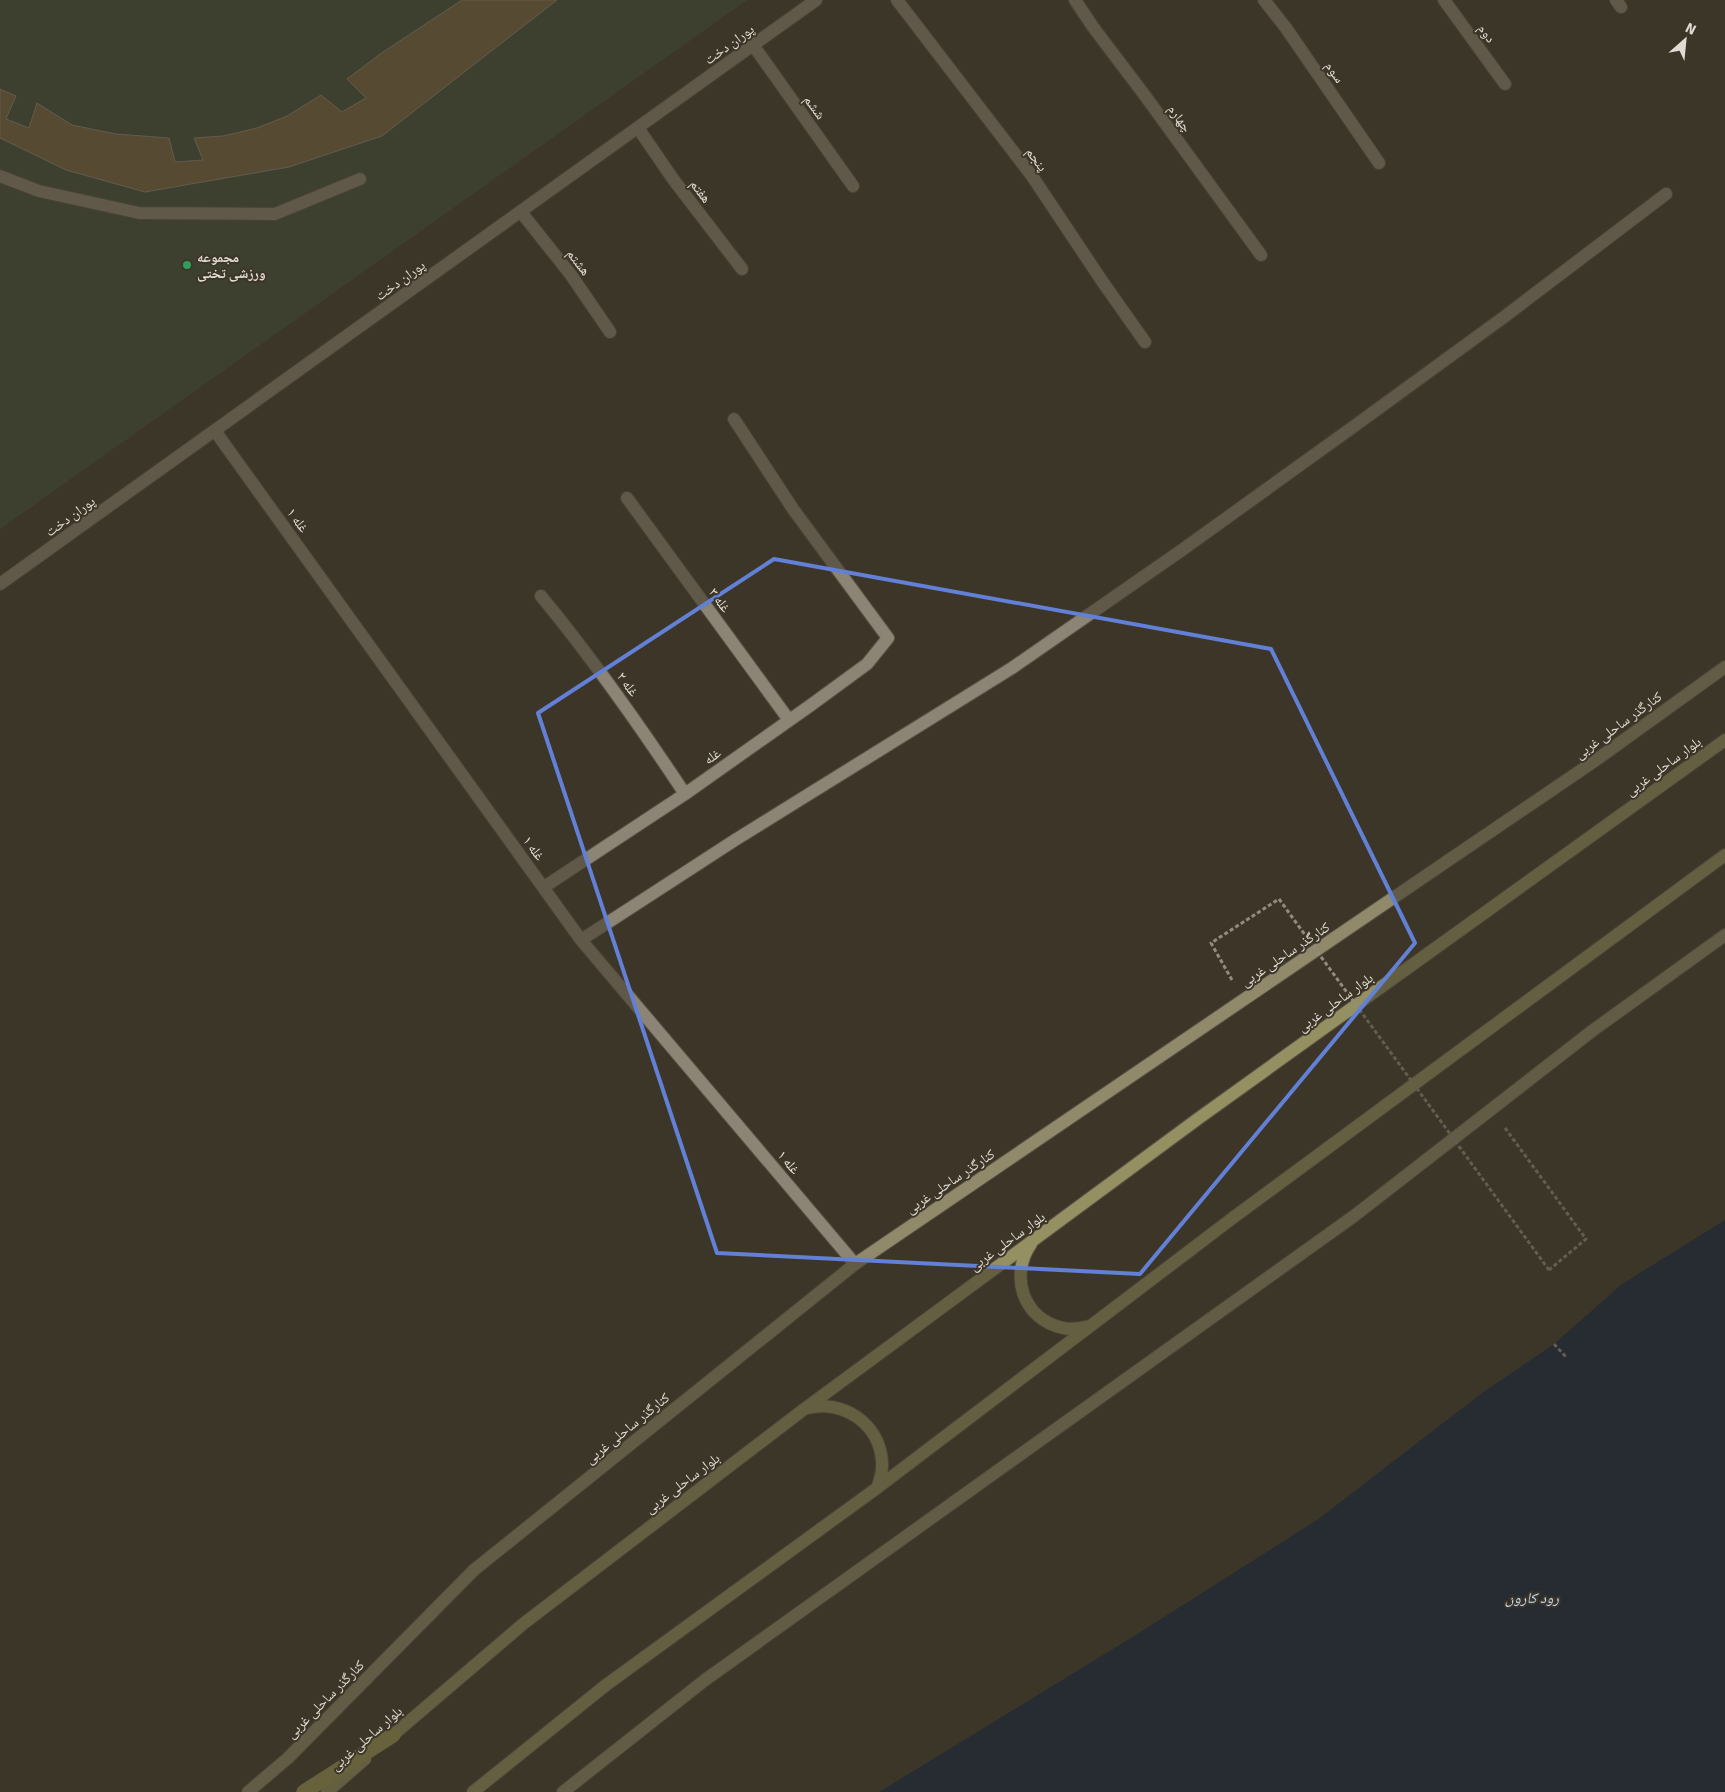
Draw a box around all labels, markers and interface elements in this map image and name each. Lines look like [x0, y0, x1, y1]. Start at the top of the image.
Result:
north arrow [1660, 15, 1710, 65]
text: N [1682, 19, 1699, 39]
street label: پوران دخت [701, 21, 758, 68]
street label: دوم [1473, 21, 1499, 47]
street label: سوم [1320, 58, 1348, 87]
street label: ششم [799, 92, 829, 123]
street label: چهارم [1163, 101, 1195, 136]
street label: پنجم [1021, 144, 1051, 175]
street label: هفتم [686, 176, 715, 207]
street label: هشتم [562, 246, 594, 280]
place label: مجموعه ورزشی تختی [197, 249, 266, 282]
street label: پوران دخت [372, 257, 429, 304]
marker: مجموعه ورزشی تختی [181, 259, 193, 271]
street label: پوران دخت [42, 493, 99, 540]
street label: غله ۱ [283, 505, 312, 536]
street label: غله ۳ [705, 585, 734, 616]
street label: غله ۲ [613, 669, 642, 700]
street label: کنارگذر ساحلی غربی [1571, 688, 1665, 763]
street label: بلوار ساحلی غربی [1622, 733, 1705, 800]
street label: غله [701, 745, 724, 768]
street label: غله ۱ [519, 833, 548, 864]
street label: کنارگذر ساحلی غربی [1238, 918, 1333, 990]
street label: بلوار ساحلی غربی [1294, 969, 1377, 1036]
street label: کنارگذر ساحلی غربی [903, 1145, 998, 1217]
street label: غله ۱ [774, 1147, 804, 1178]
street label: بلوار ساحلی غربی [966, 1208, 1049, 1275]
street label: کنارگذر ساحلی غربی [582, 1389, 673, 1468]
street label: بلوار ساحلی غربی [641, 1450, 723, 1517]
water label: رود کارون [1505, 1589, 1559, 1607]
street label: کنارگذر ساحلی غربی [283, 1657, 368, 1742]
street label: بلوار ساحلی غربی [327, 1702, 406, 1774]

